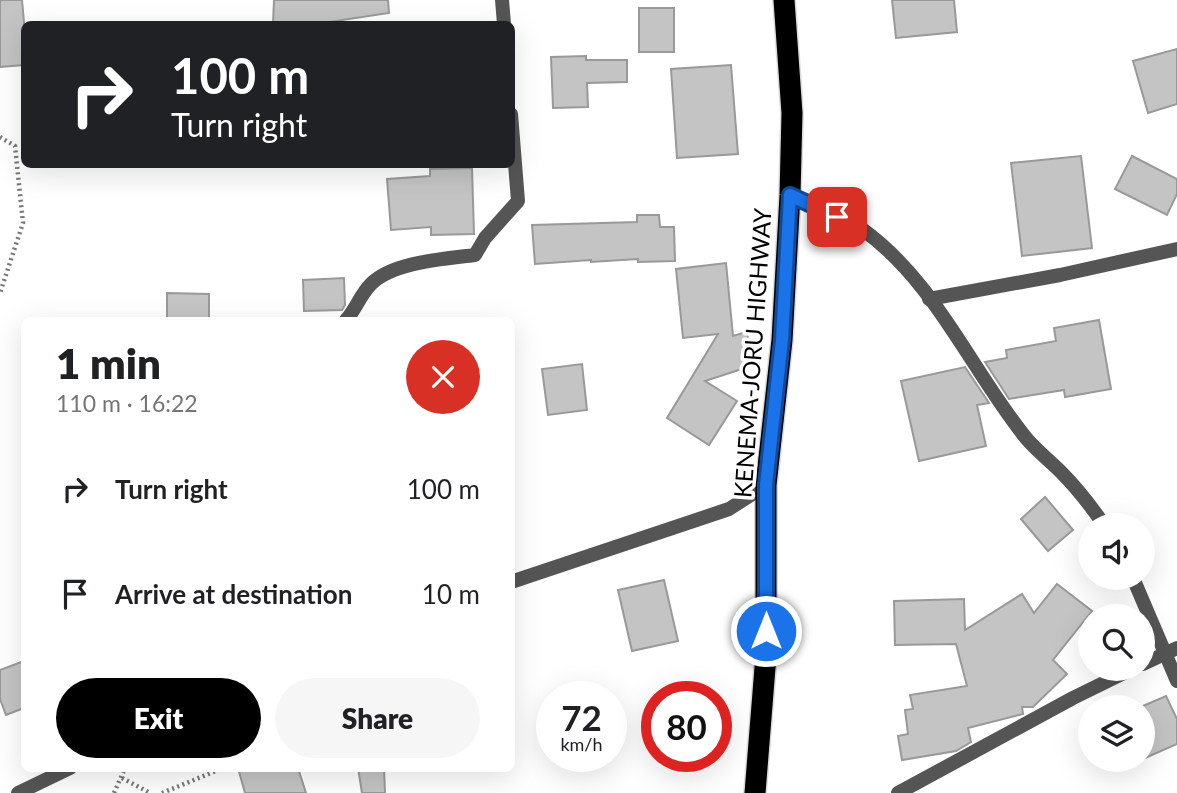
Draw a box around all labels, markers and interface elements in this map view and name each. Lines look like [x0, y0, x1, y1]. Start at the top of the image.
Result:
text: 100 m [171, 46, 309, 104]
icon: right [56, 49, 147, 140]
text: Turn right [171, 105, 307, 144]
pin [807, 187, 867, 247]
icon: arrive [818, 198, 856, 236]
street label: KENEMA-JORU HIGHWAY [727, 207, 777, 499]
text: 1 min [56, 338, 161, 388]
button: close [406, 340, 480, 414]
text: 110 m · 16:22 [56, 389, 198, 417]
icon: right [56, 470, 94, 508]
text: Turn right [115, 473, 228, 505]
text: 100 m [407, 473, 480, 505]
map controls [1078, 513, 1155, 772]
button: sound [1078, 513, 1155, 590]
icon: arrive [56, 575, 94, 613]
text: Arrive at destination [115, 578, 352, 610]
text: 10 m [422, 578, 480, 610]
position arrow [729, 594, 803, 668]
button: search [1078, 604, 1155, 681]
button: Exit [56, 678, 261, 758]
button: Share [275, 678, 480, 758]
speed limit sign: 80 [641, 681, 732, 772]
button: layers [1078, 695, 1155, 772]
text: 72 [561, 696, 602, 738]
text: km/h [560, 733, 603, 755]

